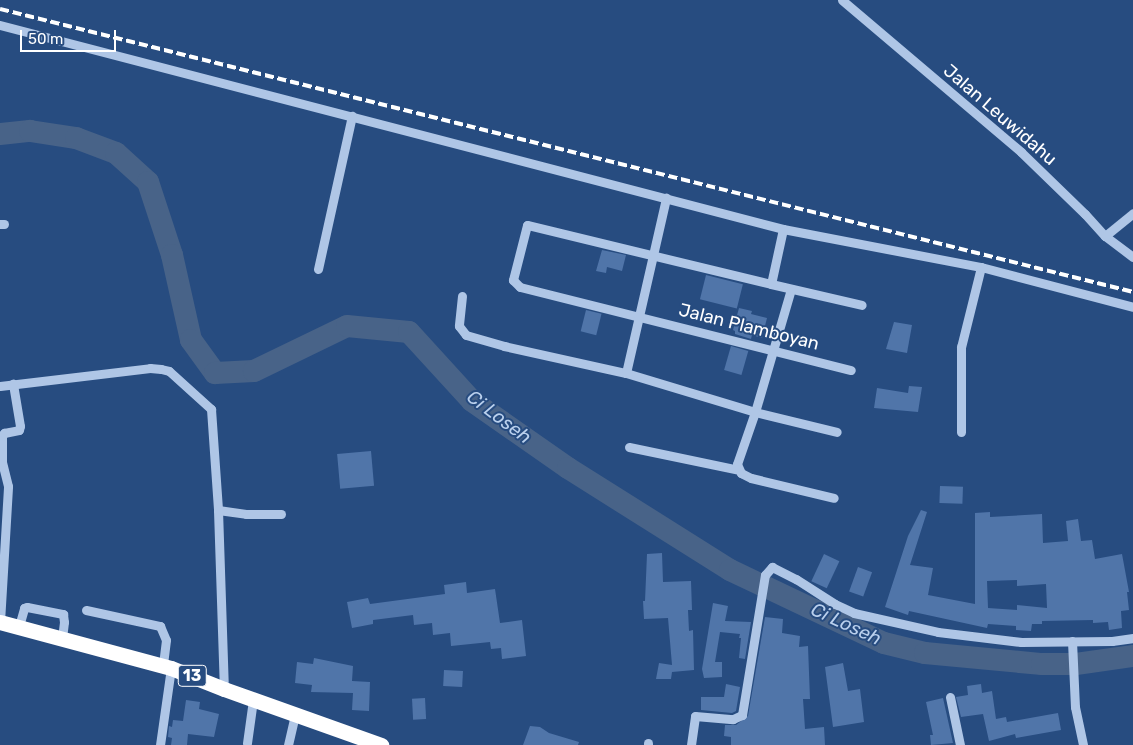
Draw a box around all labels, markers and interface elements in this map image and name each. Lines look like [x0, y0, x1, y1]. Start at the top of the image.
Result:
scale bar [22, 20, 119, 52]
text: 50 m [28, 30, 63, 48]
street label: Jalan Leuwidahu [939, 60, 1061, 170]
street label: Jalan Plamboyan [677, 299, 821, 355]
water label: Ci Loseh [462, 385, 536, 449]
water label: Ci Loseh [807, 598, 885, 650]
road number: 13 [177, 662, 207, 689]

